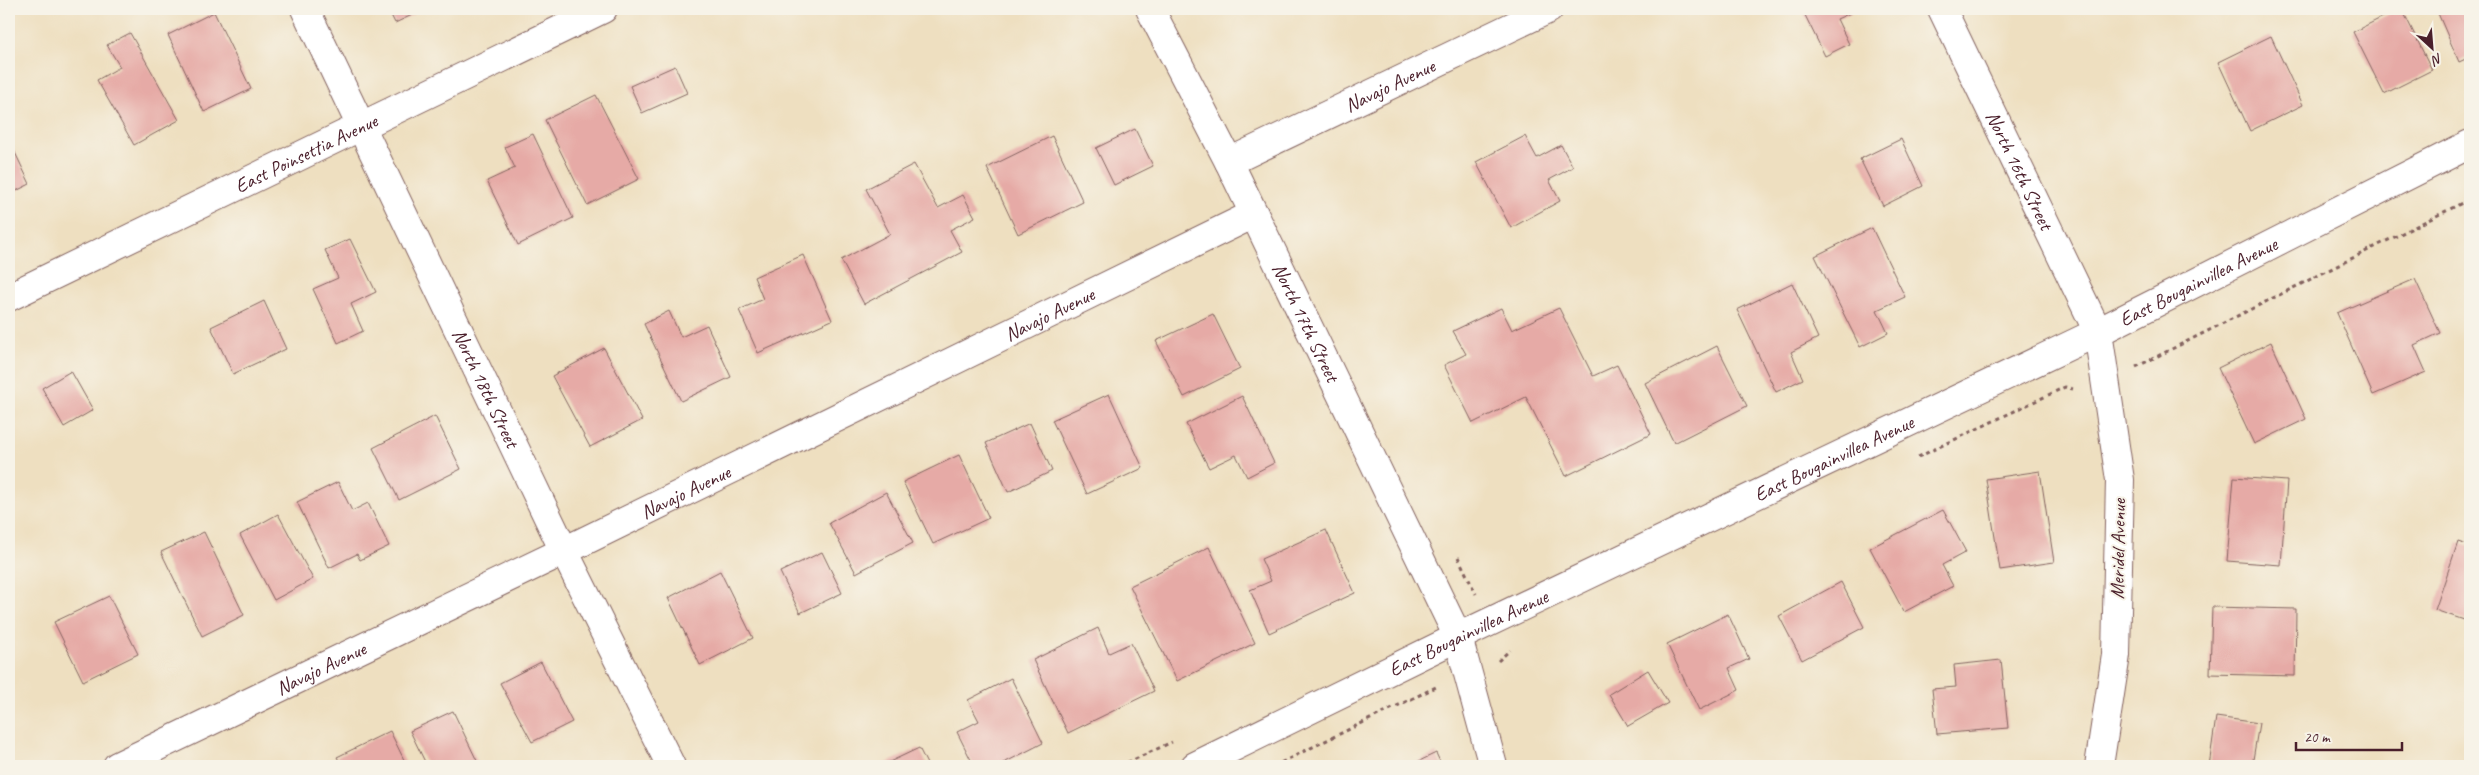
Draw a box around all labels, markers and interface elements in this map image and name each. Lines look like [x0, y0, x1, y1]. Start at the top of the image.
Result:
north arrow [2406, 22, 2456, 72]
text: N [2428, 50, 2445, 70]
street label: Navajo Avenue [1340, 52, 1440, 117]
street label: East Poinsettia Avenue [231, 107, 383, 198]
street label: North 16th Street [1981, 107, 2060, 236]
street label: East Bougainvillea Avenue [2115, 230, 2283, 332]
street label: North 17th Street [1267, 259, 1346, 388]
street label: Navajo Avenue [1000, 281, 1100, 347]
street label: North 18th Street [447, 325, 526, 453]
street label: East Bougainvillea Avenue [1750, 409, 1919, 507]
street label: Navajo Avenue [636, 459, 736, 524]
street label: Meridel Avenue [2105, 497, 2131, 599]
street label: East Bougainvillea Avenue [1384, 583, 1553, 682]
street label: Navajo Avenue [272, 635, 371, 700]
scale bar [2296, 720, 2403, 752]
text: 20 m [2304, 728, 2331, 747]

